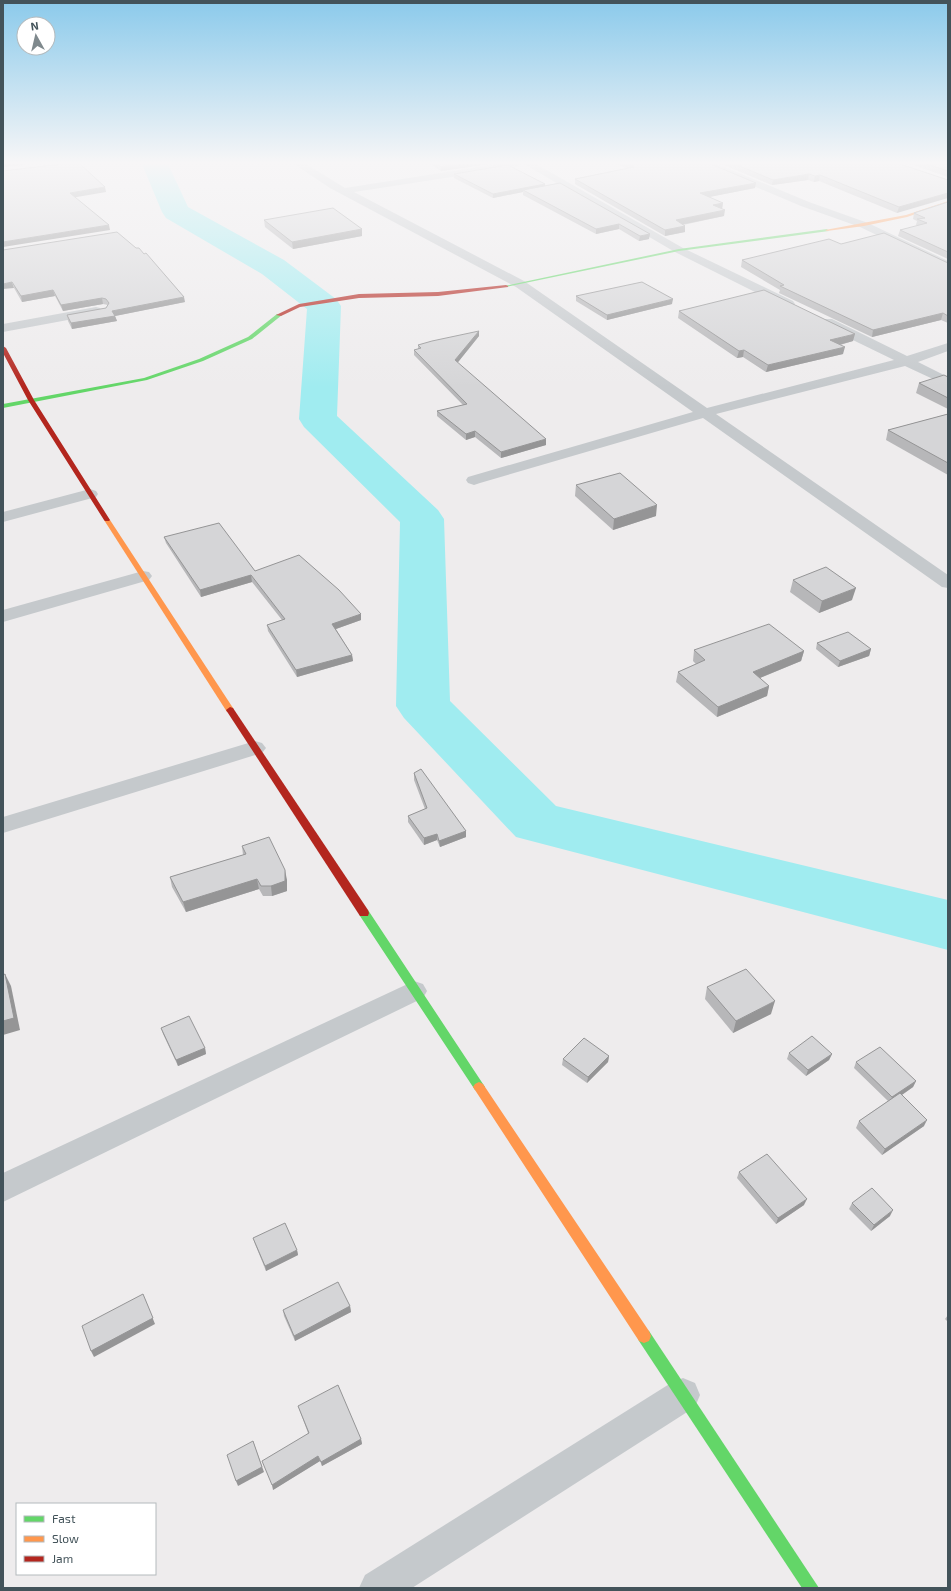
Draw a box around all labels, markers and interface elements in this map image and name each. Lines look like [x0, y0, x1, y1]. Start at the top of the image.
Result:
north arrow [16, 16, 56, 56]
text: N [30, 19, 39, 33]
legend [16, 1503, 156, 1575]
text: Fast [52, 1511, 76, 1525]
text: Slow [52, 1531, 79, 1545]
text: Jam [52, 1551, 73, 1565]

